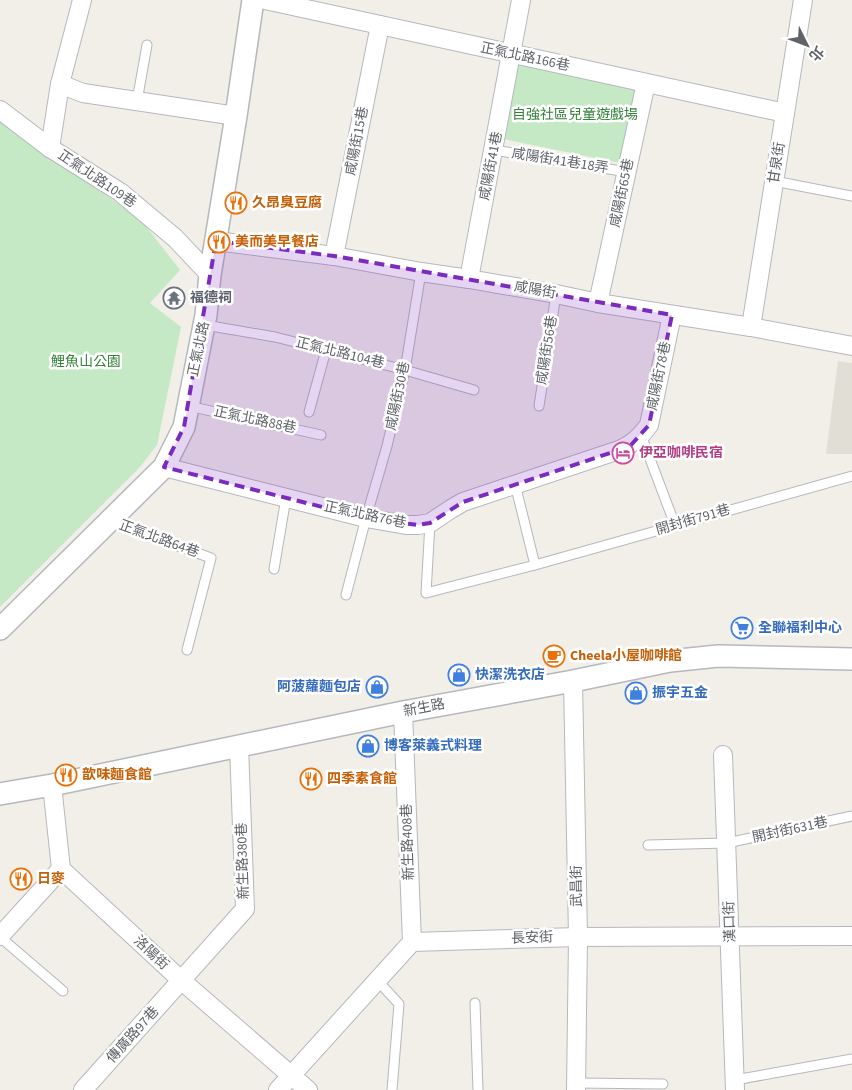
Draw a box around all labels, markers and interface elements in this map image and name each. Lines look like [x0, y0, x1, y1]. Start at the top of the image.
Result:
north arrow [782, 20, 832, 70]
street label: 正氣北路166巷 [478, 38, 572, 76]
text: 北 [804, 41, 828, 65]
street label: 咸陽街15巷 [341, 105, 373, 177]
park label: 自強社區兒童遊戲場 [512, 105, 638, 125]
street label: 咸陽街41巷 [475, 130, 507, 202]
street label: 甘泉街 [764, 141, 790, 185]
street label: 咸陽街41巷18弄 [510, 143, 610, 179]
street label: 正氣北路109巷 [54, 145, 140, 213]
street label: 咸陽街65巷 [605, 157, 639, 229]
restaurant icon: 久昂臭豆腐 [224, 191, 248, 215]
place label: 久昂臭豆腐 [252, 193, 322, 213]
restaurant icon: 美而美早餐店 [207, 230, 231, 254]
place label: 美而美早餐店 [235, 232, 319, 252]
street label: 咸陽街 [513, 277, 557, 303]
temple icon: 福德祠 [162, 286, 186, 310]
place label: 福德祠 [190, 288, 232, 308]
street label: 咸陽街56巷 [532, 314, 562, 386]
street label: 正氣北路 [183, 320, 215, 378]
street label: 正氣北路104巷 [293, 332, 387, 374]
street label: 咸陽街78巷 [642, 340, 676, 412]
park label: 鯉魚山公園 [51, 352, 121, 372]
street label: 咸陽街30巷 [381, 360, 415, 432]
street label: 正氣北路88巷 [212, 401, 298, 439]
hotel icon: 伊亞咖啡民宿 [611, 441, 635, 465]
place label: 伊亞咖啡民宿 [639, 443, 723, 463]
street label: 正氣北路76巷 [322, 496, 408, 534]
street label: 開封街791巷 [653, 500, 733, 540]
street label: 正氣北路64巷 [116, 515, 202, 563]
supermarket icon: 全聯福利中心 [730, 616, 754, 640]
place label: 全聯福利中心 [758, 618, 842, 638]
cafe icon: Cheela小屋咖啡館 [542, 644, 566, 668]
place label: Cheela小屋咖啡館 [570, 646, 682, 666]
shop icon: 快潔洗衣店 [447, 663, 471, 687]
place label: 快潔洗衣店 [475, 665, 545, 685]
shop icon: 阿菠蘿麵包店 [365, 675, 389, 699]
place label: 阿菠蘿麵包店 [277, 677, 361, 697]
shop icon: 振宇五金 [624, 681, 648, 705]
place label: 振宇五金 [652, 683, 708, 703]
street label: 新生路 [401, 694, 447, 722]
shop icon: 博客萊義式料理 [356, 734, 380, 758]
place label: 博客萊義式料理 [384, 736, 482, 756]
restaurant icon: 歆味麵食館 [54, 763, 78, 787]
place label: 歆味麵食館 [82, 765, 152, 785]
restaurant icon: 四季素食館 [299, 767, 323, 791]
place label: 四季素食館 [327, 769, 397, 789]
street label: 新生路408巷 [397, 803, 419, 881]
street label: 開封街631巷 [750, 812, 830, 848]
street label: 新生路380巷 [232, 822, 254, 900]
street label: 武昌街 [567, 865, 587, 907]
restaurant icon: 日麥 [9, 867, 33, 891]
place label: 日麥 [37, 869, 65, 889]
street label: 漢口街 [719, 901, 741, 943]
street label: 長安街 [511, 927, 553, 949]
street label: 洛陽街 [129, 931, 173, 975]
street label: 傳廣路97巷 [102, 1002, 164, 1068]

